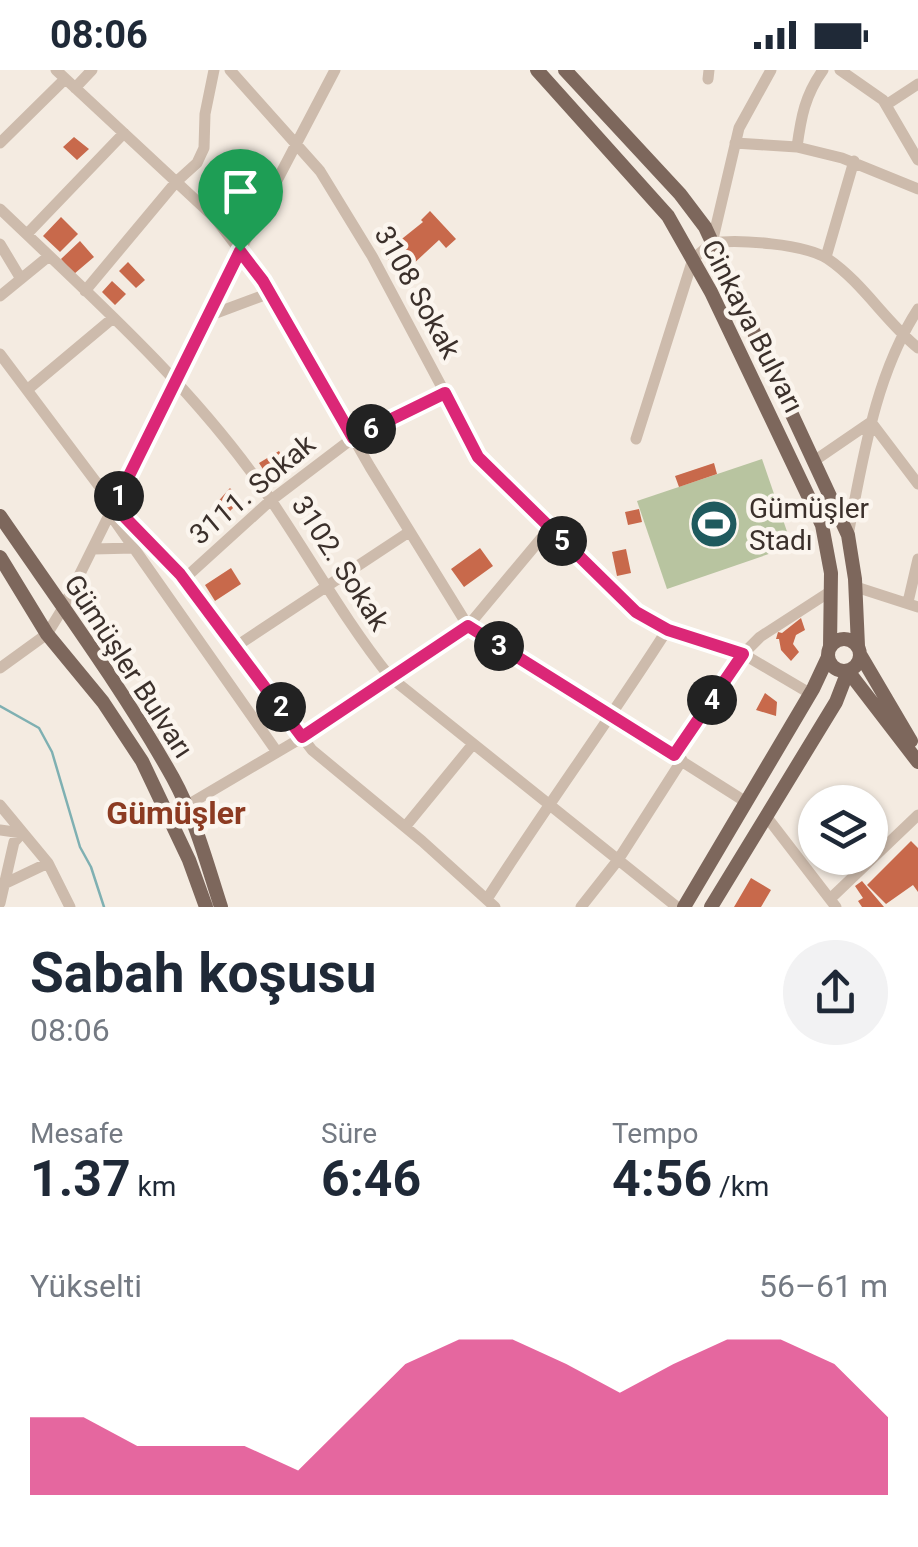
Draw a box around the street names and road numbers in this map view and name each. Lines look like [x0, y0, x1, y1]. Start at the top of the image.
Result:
street label: 3108 Sokak [368, 220, 468, 365]
street label: Cinkaya Bulvarı [695, 234, 810, 418]
street label: 3111. Sokak [183, 427, 322, 551]
street label: 3102. Sokak [285, 490, 397, 637]
street label: Gümüşler Bulvarı [57, 568, 200, 764]

